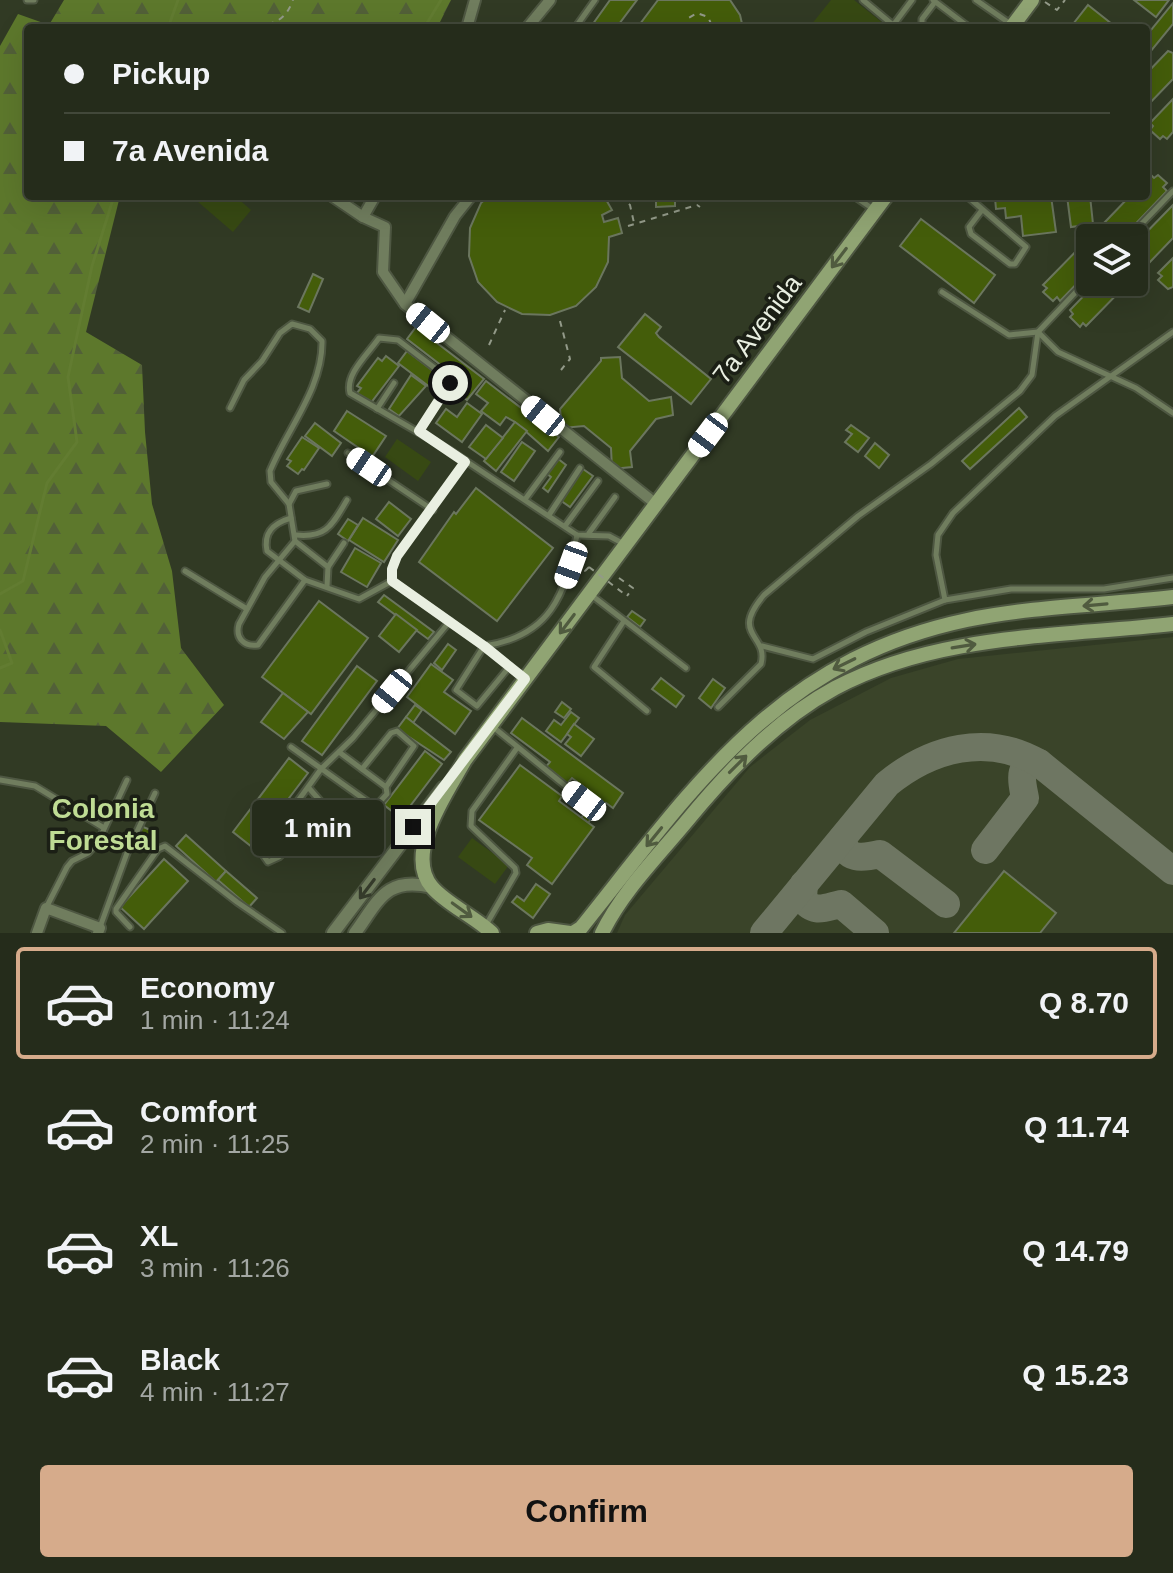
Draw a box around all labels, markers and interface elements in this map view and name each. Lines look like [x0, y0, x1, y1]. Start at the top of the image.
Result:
text: Pickup [112, 57, 210, 90]
text: 7a Avenida [112, 134, 268, 167]
map controls [1076, 224, 1148, 296]
button: layers [1076, 224, 1148, 296]
one-way arrow [831, 247, 848, 269]
street label: 7a Avenida [706, 268, 808, 389]
car [402, 299, 454, 347]
route start [432, 365, 468, 401]
car [517, 392, 569, 440]
car [684, 409, 732, 461]
car [342, 444, 396, 490]
car [552, 538, 590, 592]
one-way arrow [1082, 597, 1109, 612]
one-way arrow [558, 613, 575, 634]
one-way arrow [951, 638, 976, 653]
one-way arrow [833, 657, 857, 673]
car [368, 665, 416, 717]
one-way arrow [728, 754, 748, 773]
car [558, 777, 610, 825]
district label: Colonia Forestal [49, 793, 157, 856]
callout: 1 min [253, 799, 385, 855]
route end [395, 809, 431, 845]
text: 1 min [284, 813, 352, 843]
one-way arrow [645, 827, 663, 848]
one-way arrow [358, 878, 375, 899]
one-way arrow [451, 901, 472, 918]
icon: car [44, 967, 116, 1039]
text: Economy [140, 971, 275, 1004]
text: Q 8.70 [1039, 986, 1129, 1019]
text: 1 min · 11:24 [140, 1005, 290, 1035]
icon: car [44, 1091, 116, 1163]
text: Comfort [140, 1095, 257, 1128]
text: Q 11.74 [1024, 1110, 1129, 1143]
text: 2 min · 11:25 [140, 1129, 290, 1159]
icon: car [44, 1215, 116, 1287]
text: XL [140, 1219, 178, 1252]
text: Q 14.79 [1022, 1234, 1129, 1267]
text: 3 min · 11:26 [140, 1253, 290, 1283]
icon: car [44, 1339, 116, 1411]
text: Black [140, 1343, 220, 1376]
text: Q 15.23 [1022, 1358, 1129, 1391]
text: 4 min · 11:27 [140, 1377, 290, 1407]
button: Confirm [40, 1465, 1133, 1557]

